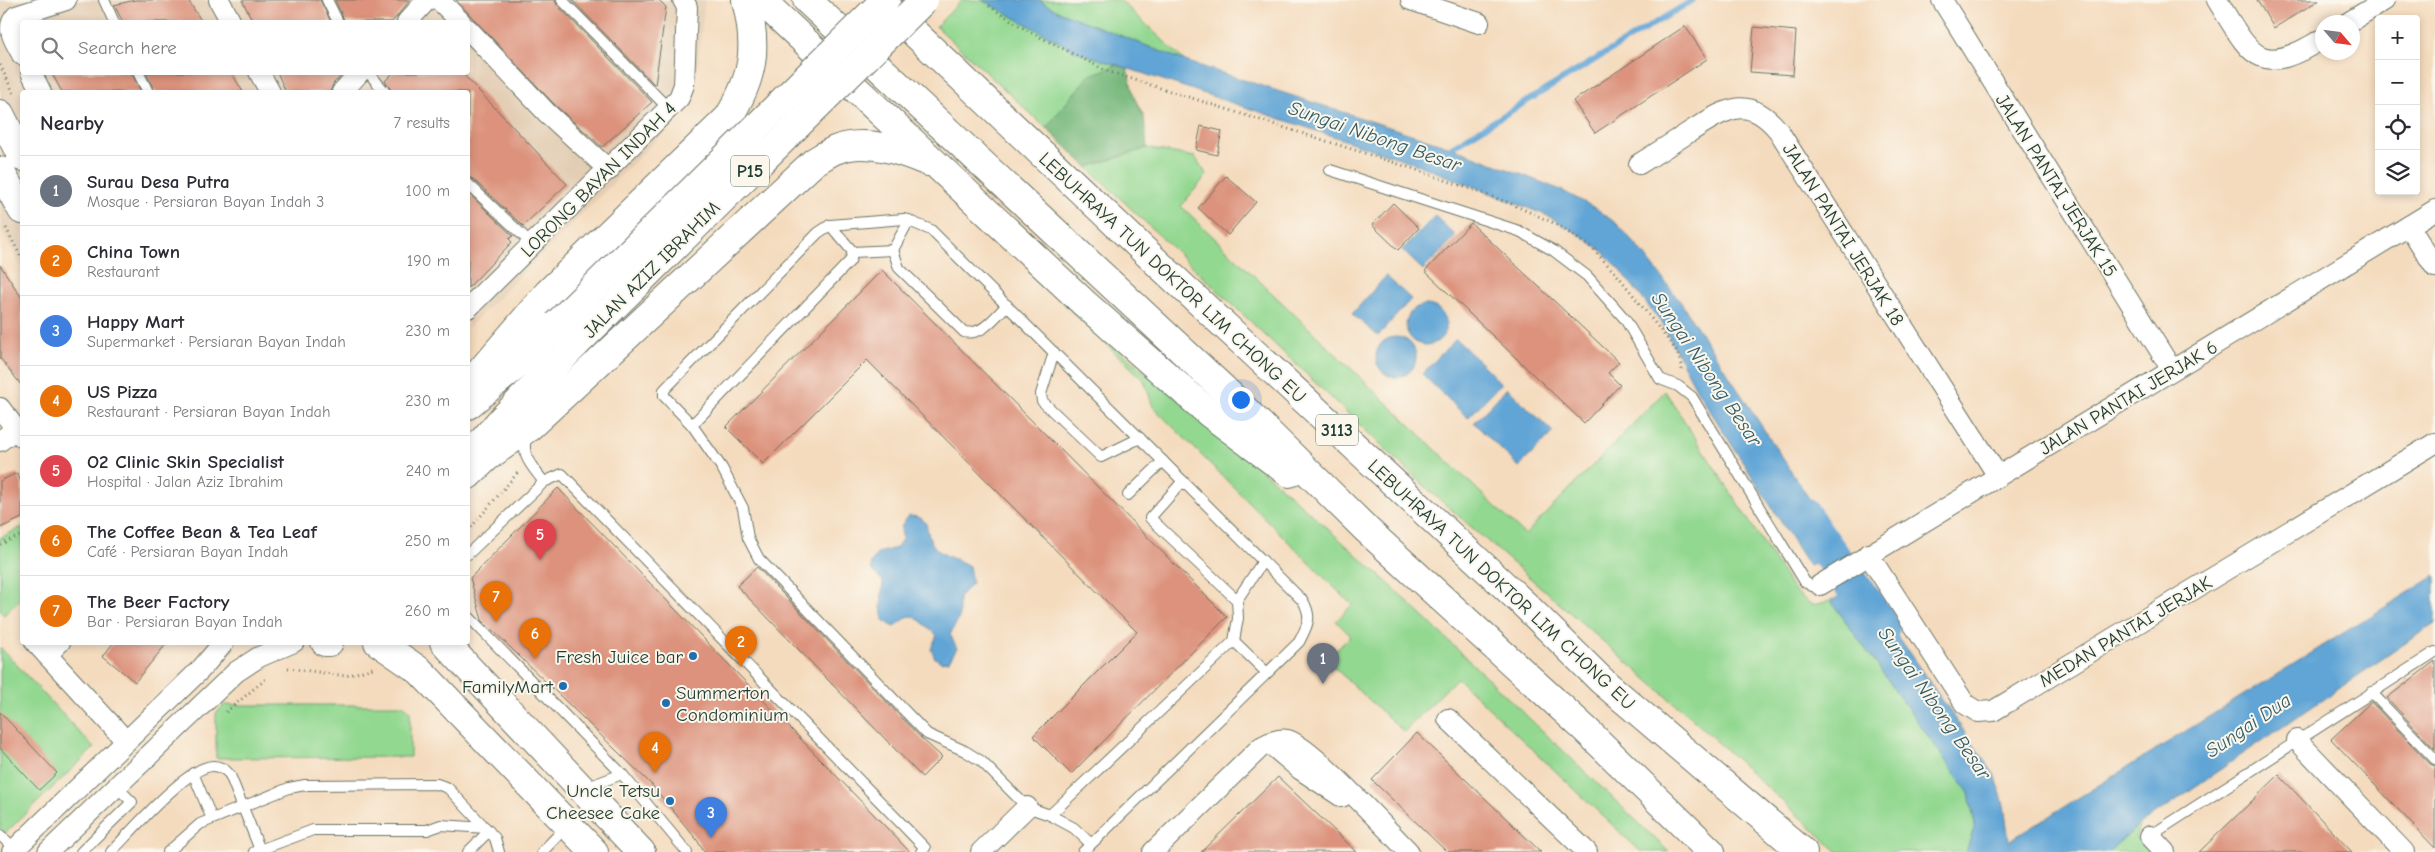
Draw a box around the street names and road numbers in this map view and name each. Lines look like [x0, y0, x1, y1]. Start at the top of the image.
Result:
street label: JALAN PANTAI JERJAK 15 [1991, 90, 2122, 281]
street label: LORONG BAYAN INDAH 4 [517, 98, 681, 262]
street label: JALAN PANTAI JERJAK 18 [1778, 139, 1908, 330]
street label: LEBUHRAYA TUN DOKTOR LIM CHONG EU [1034, 148, 1310, 408]
road number: P15 [731, 156, 769, 187]
street label: JALAN AZIZ IBRAHIM [579, 197, 725, 343]
street label: JALAN PANTAI JERJAK 6 [2035, 336, 2222, 460]
road number: 3113 [1316, 414, 1358, 446]
street label: LEBUHRAYA TUN DOKTOR LIM CHONG EU [1363, 455, 1639, 715]
street label: MEDAN PANTAI JERJAK [2035, 571, 2216, 692]

